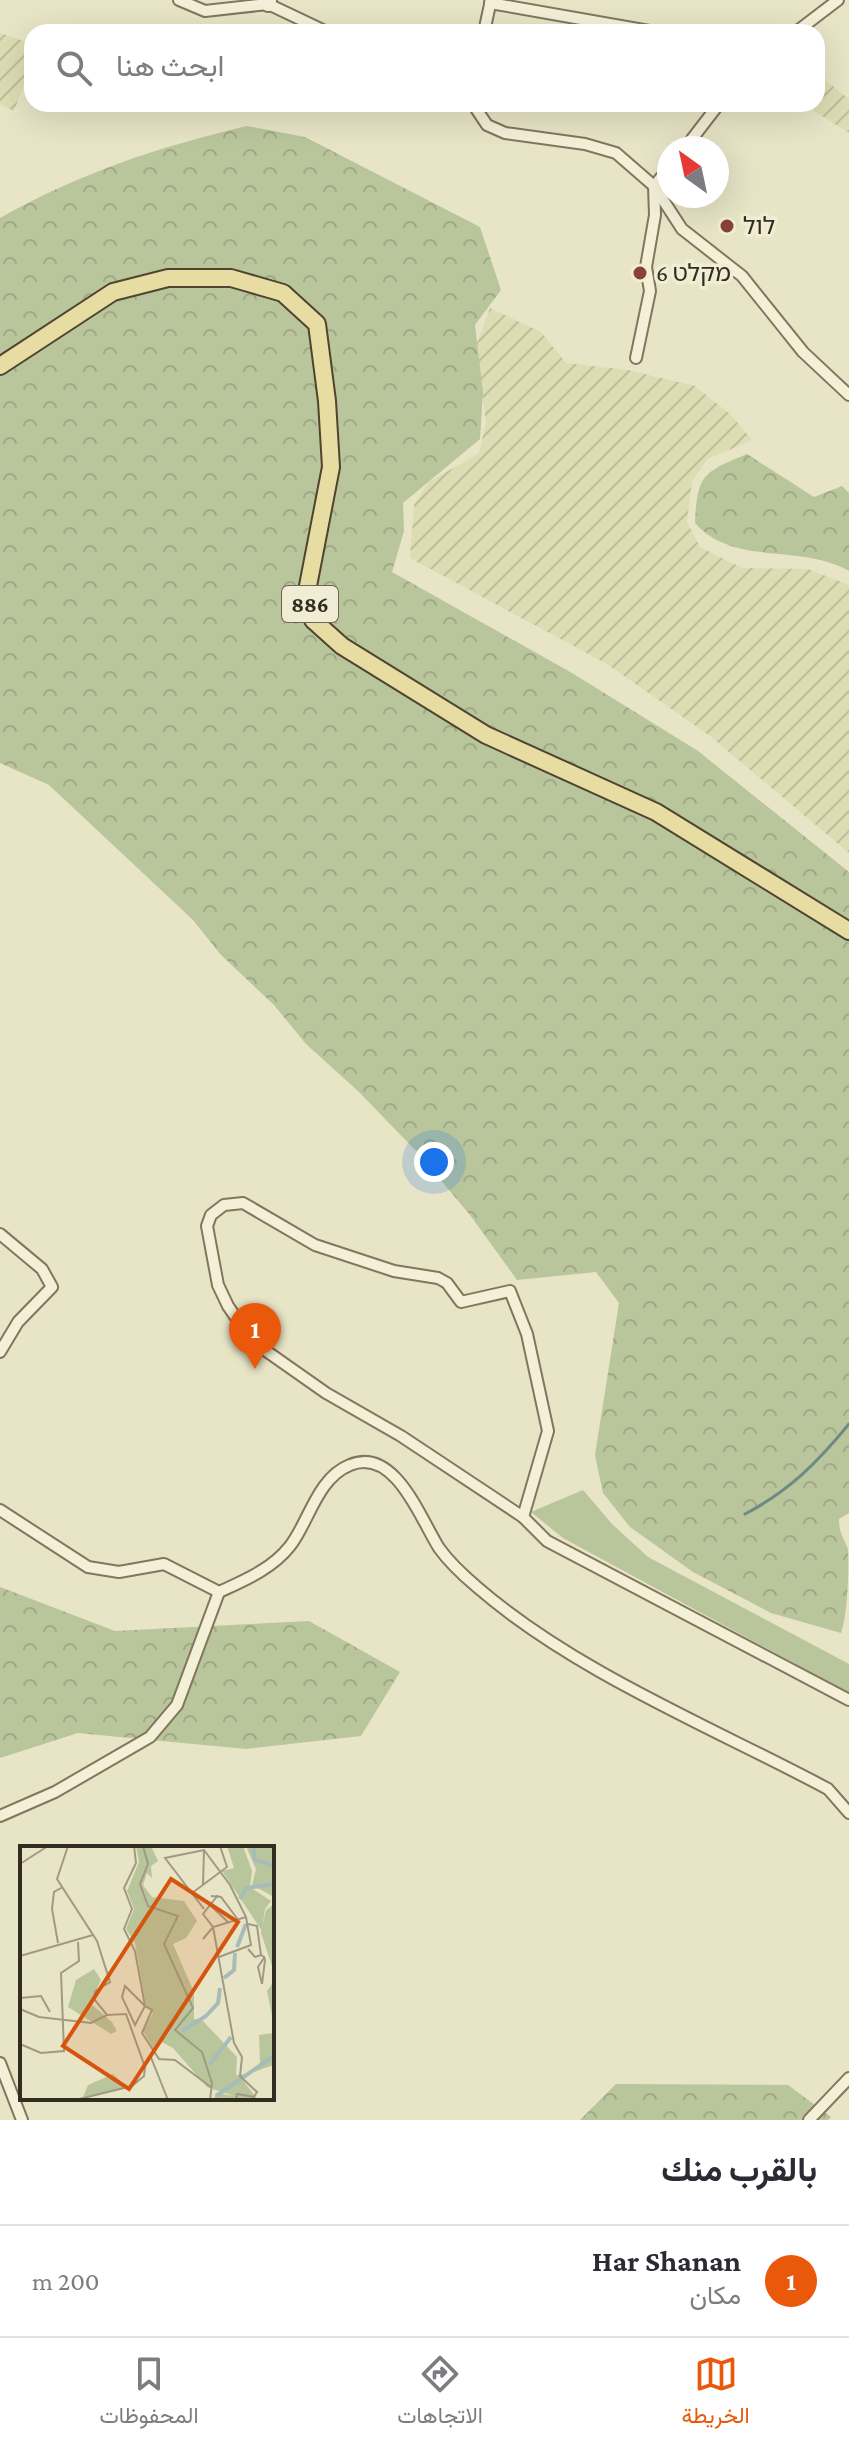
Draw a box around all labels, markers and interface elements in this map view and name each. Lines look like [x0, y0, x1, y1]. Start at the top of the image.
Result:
search box [24, 24, 825, 112]
icon: search [52, 46, 96, 90]
text: ابحث هنا [116, 49, 225, 82]
north arrow [657, 136, 729, 208]
place label: לול [743, 212, 775, 239]
marker: לול [718, 217, 736, 235]
place label: מקלט 6 [656, 259, 731, 286]
marker: מקלט 6 [631, 264, 649, 282]
road number: 886 [282, 586, 338, 622]
your location [414, 1142, 454, 1182]
pin: 1 [229, 1303, 281, 1369]
inset map [20, 1846, 274, 2100]
text: بالقرب منك [661, 2151, 817, 2188]
text: Har Shanan [592, 2244, 741, 2277]
text: 200 m [32, 2267, 100, 2296]
text: 1 [786, 2267, 796, 2296]
text: مكان [689, 2281, 741, 2310]
tab: المحفوظات [99, 2352, 199, 2435]
tab: الاتجاهات [397, 2352, 483, 2435]
tab: الخريطة [682, 2352, 750, 2435]

